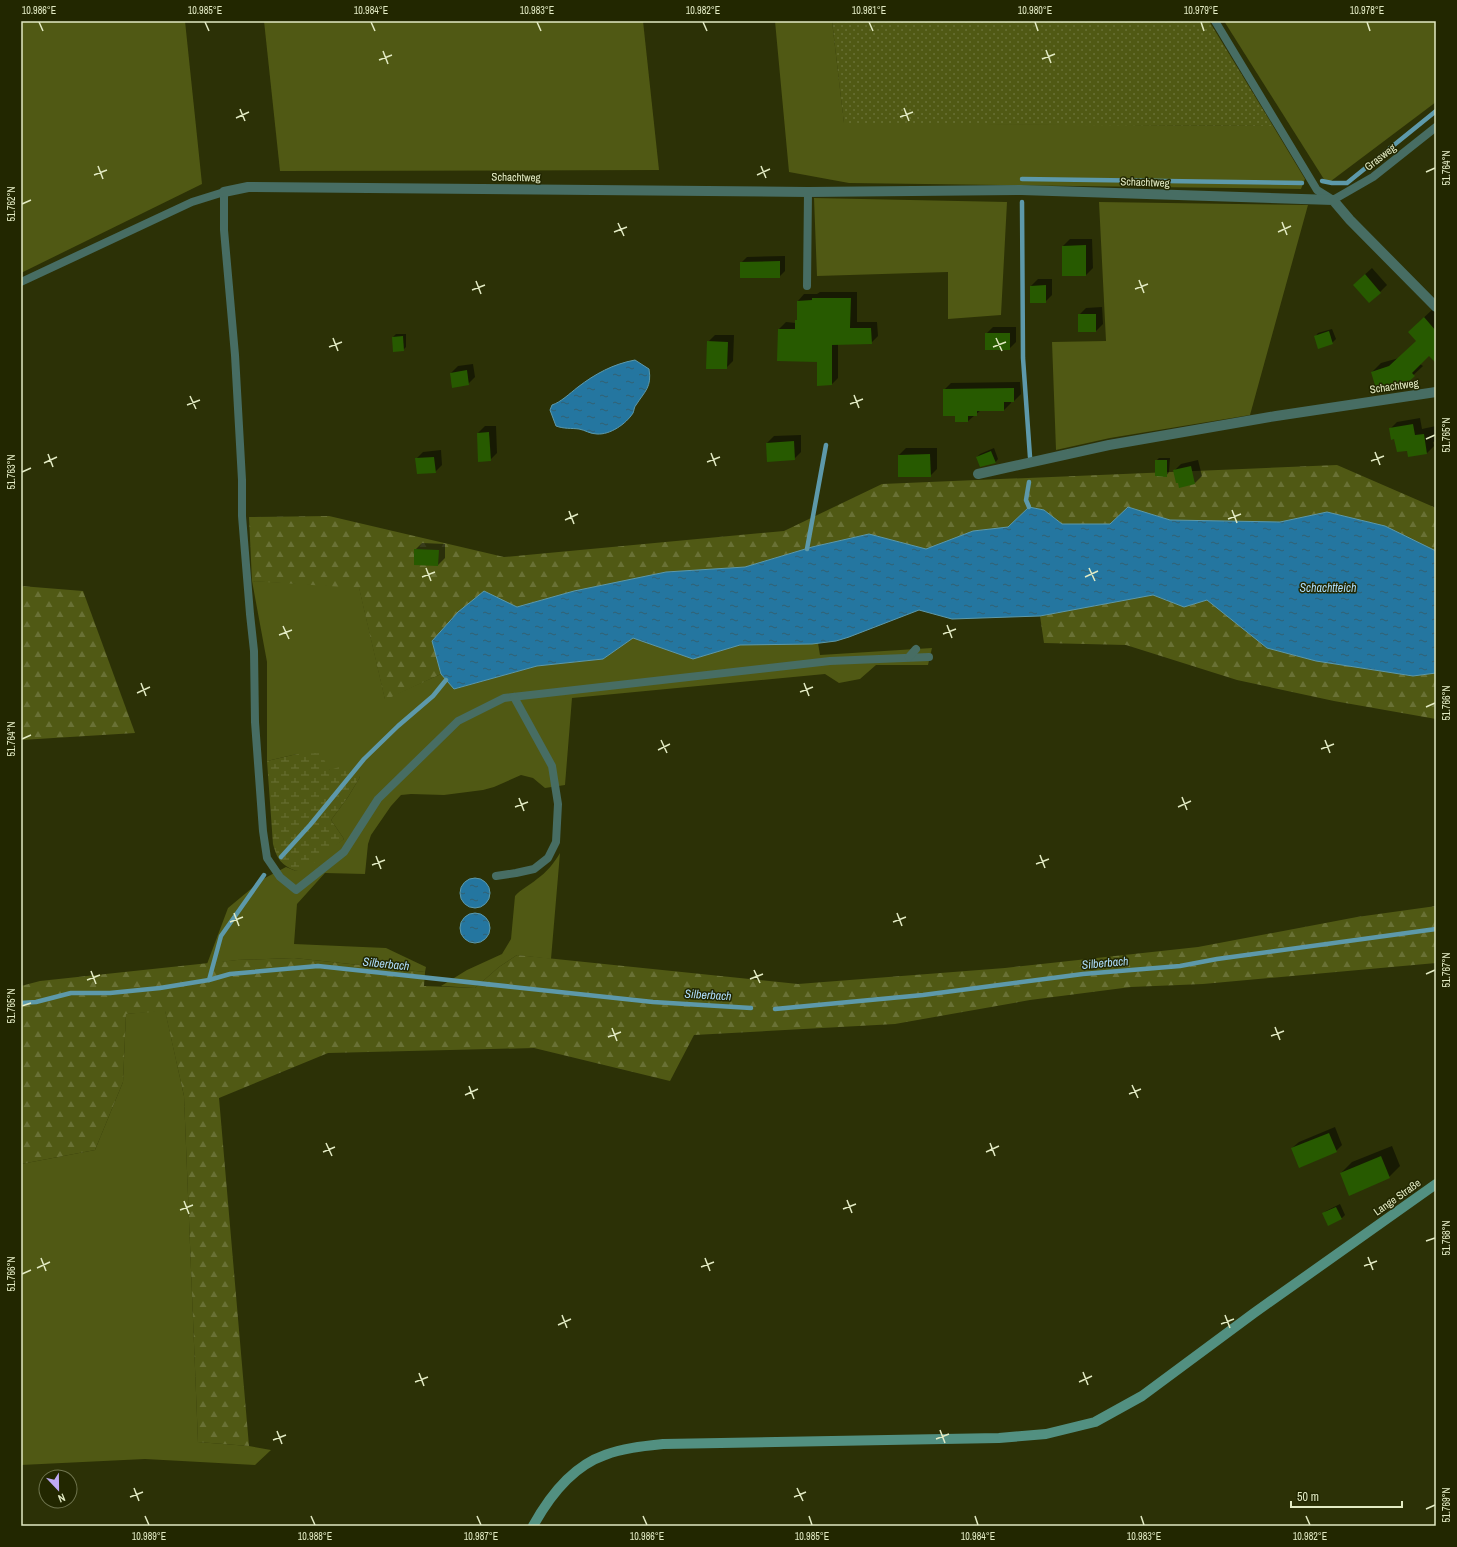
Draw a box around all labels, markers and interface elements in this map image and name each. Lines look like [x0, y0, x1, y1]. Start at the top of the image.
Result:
text: 10.986°E [22, 4, 56, 17]
text: 10.985°E [188, 4, 222, 17]
text: 10.984°E [354, 4, 388, 17]
text: 10.983°E [520, 4, 554, 17]
text: 10.982°E [686, 4, 720, 17]
text: 10.981°E [852, 4, 886, 17]
text: 10.980°E [1018, 4, 1052, 17]
text: 10.979°E [1184, 4, 1218, 17]
text: 10.978°E [1350, 4, 1384, 17]
street label: Grasweg [1361, 140, 1399, 174]
text: 51.764°N [1440, 150, 1453, 186]
street label: Schachtweg [491, 170, 541, 184]
street label: Schachtweg [1120, 174, 1170, 190]
text: 51.762°N [5, 186, 18, 222]
street label: Schachtweg [1369, 376, 1419, 396]
text: 51.765°N [1440, 417, 1453, 453]
text: 51.763°N [5, 454, 18, 490]
water label: Schachtteich [1300, 580, 1356, 596]
text: 51.766°N [1440, 685, 1453, 721]
text: 51.764°N [5, 721, 18, 757]
text: 51.767°N [1440, 952, 1453, 988]
water label: Silberbach [1081, 953, 1129, 973]
water label: Silberbach [362, 954, 410, 974]
water label: Silberbach [684, 986, 732, 1004]
text: 51.765°N [5, 988, 18, 1024]
street label: Lange Straße [1371, 1176, 1423, 1218]
text: 51.768°N [1440, 1220, 1453, 1256]
text: 51.766°N [5, 1256, 18, 1292]
north arrow [38, 1469, 78, 1509]
scale bar [1291, 1483, 1402, 1509]
text: 51.769°N [1440, 1487, 1453, 1523]
text: 50 m [1297, 1489, 1319, 1505]
text: N [56, 1491, 67, 1506]
text: 10.989°E [132, 1530, 166, 1543]
text: 10.988°E [298, 1530, 332, 1543]
text: 10.987°E [464, 1530, 498, 1543]
text: 10.986°E [630, 1530, 664, 1543]
text: 10.985°E [795, 1530, 829, 1543]
text: 10.984°E [961, 1530, 995, 1543]
text: 10.983°E [1127, 1530, 1161, 1543]
text: 10.982°E [1293, 1530, 1327, 1543]

